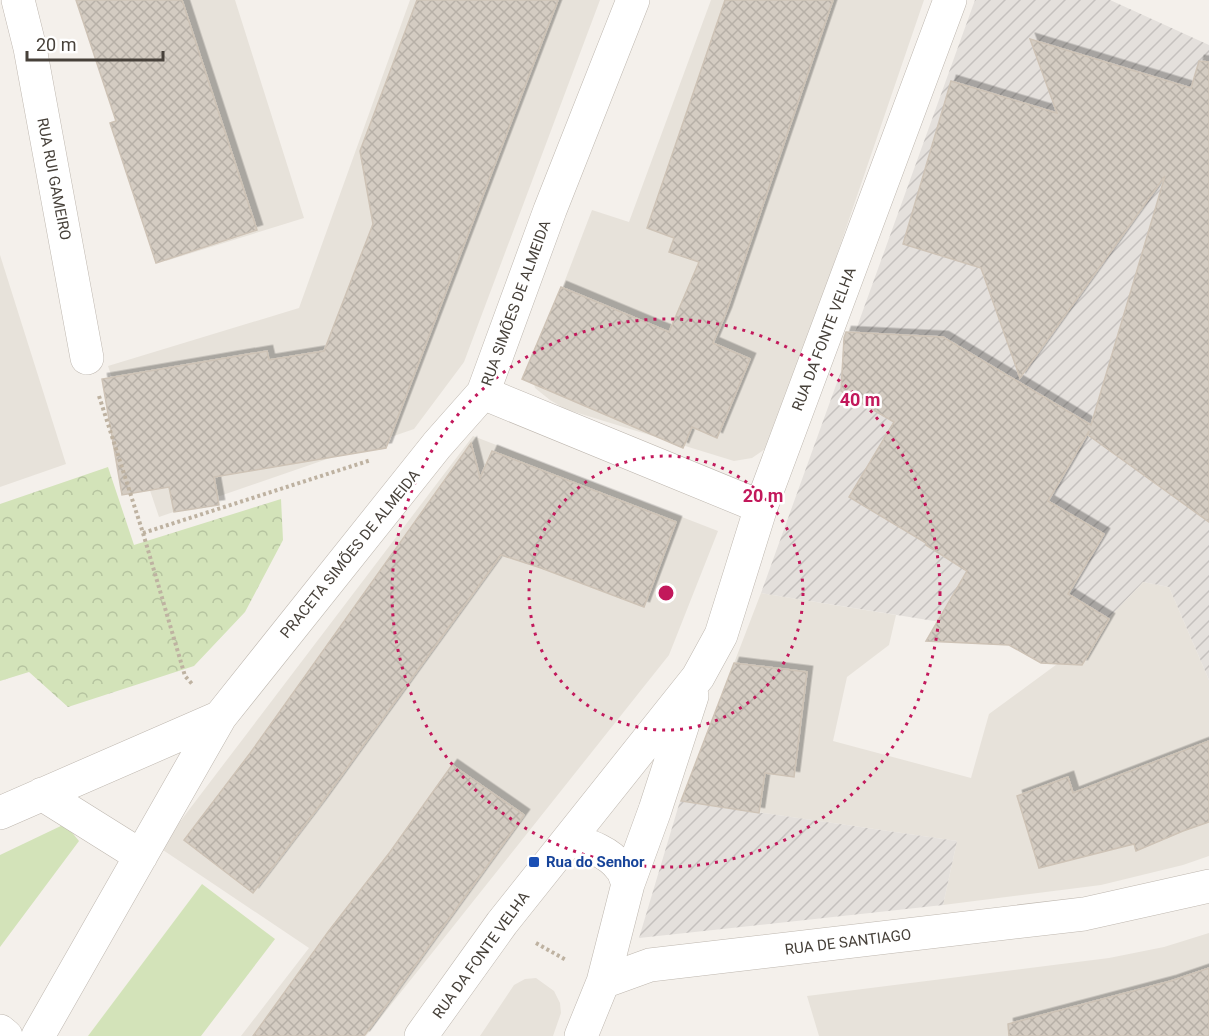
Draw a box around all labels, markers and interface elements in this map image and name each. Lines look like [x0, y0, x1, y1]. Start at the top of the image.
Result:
scale bar [27, 24, 164, 62]
text: 20 m [36, 34, 76, 55]
street label: RUA RUI GAMEIRO [33, 116, 75, 242]
street label: RUA SIMÕES DE ALMEIDA [478, 217, 554, 388]
street label: RUA DA FONTE VELHA [788, 264, 860, 413]
text: 40 m [840, 389, 880, 410]
street label: PRACETA SIMÕES DE ALMEIDA [276, 466, 424, 642]
text: 20 m [743, 485, 783, 506]
centre of rings [656, 583, 676, 603]
place label: Rua do Senhor [546, 853, 645, 871]
marker: Rua do Senhor [527, 855, 541, 869]
street label: RUA DA FONTE VELHA [429, 888, 533, 1022]
street label: RUA DE SANTIAGO [784, 925, 912, 959]

